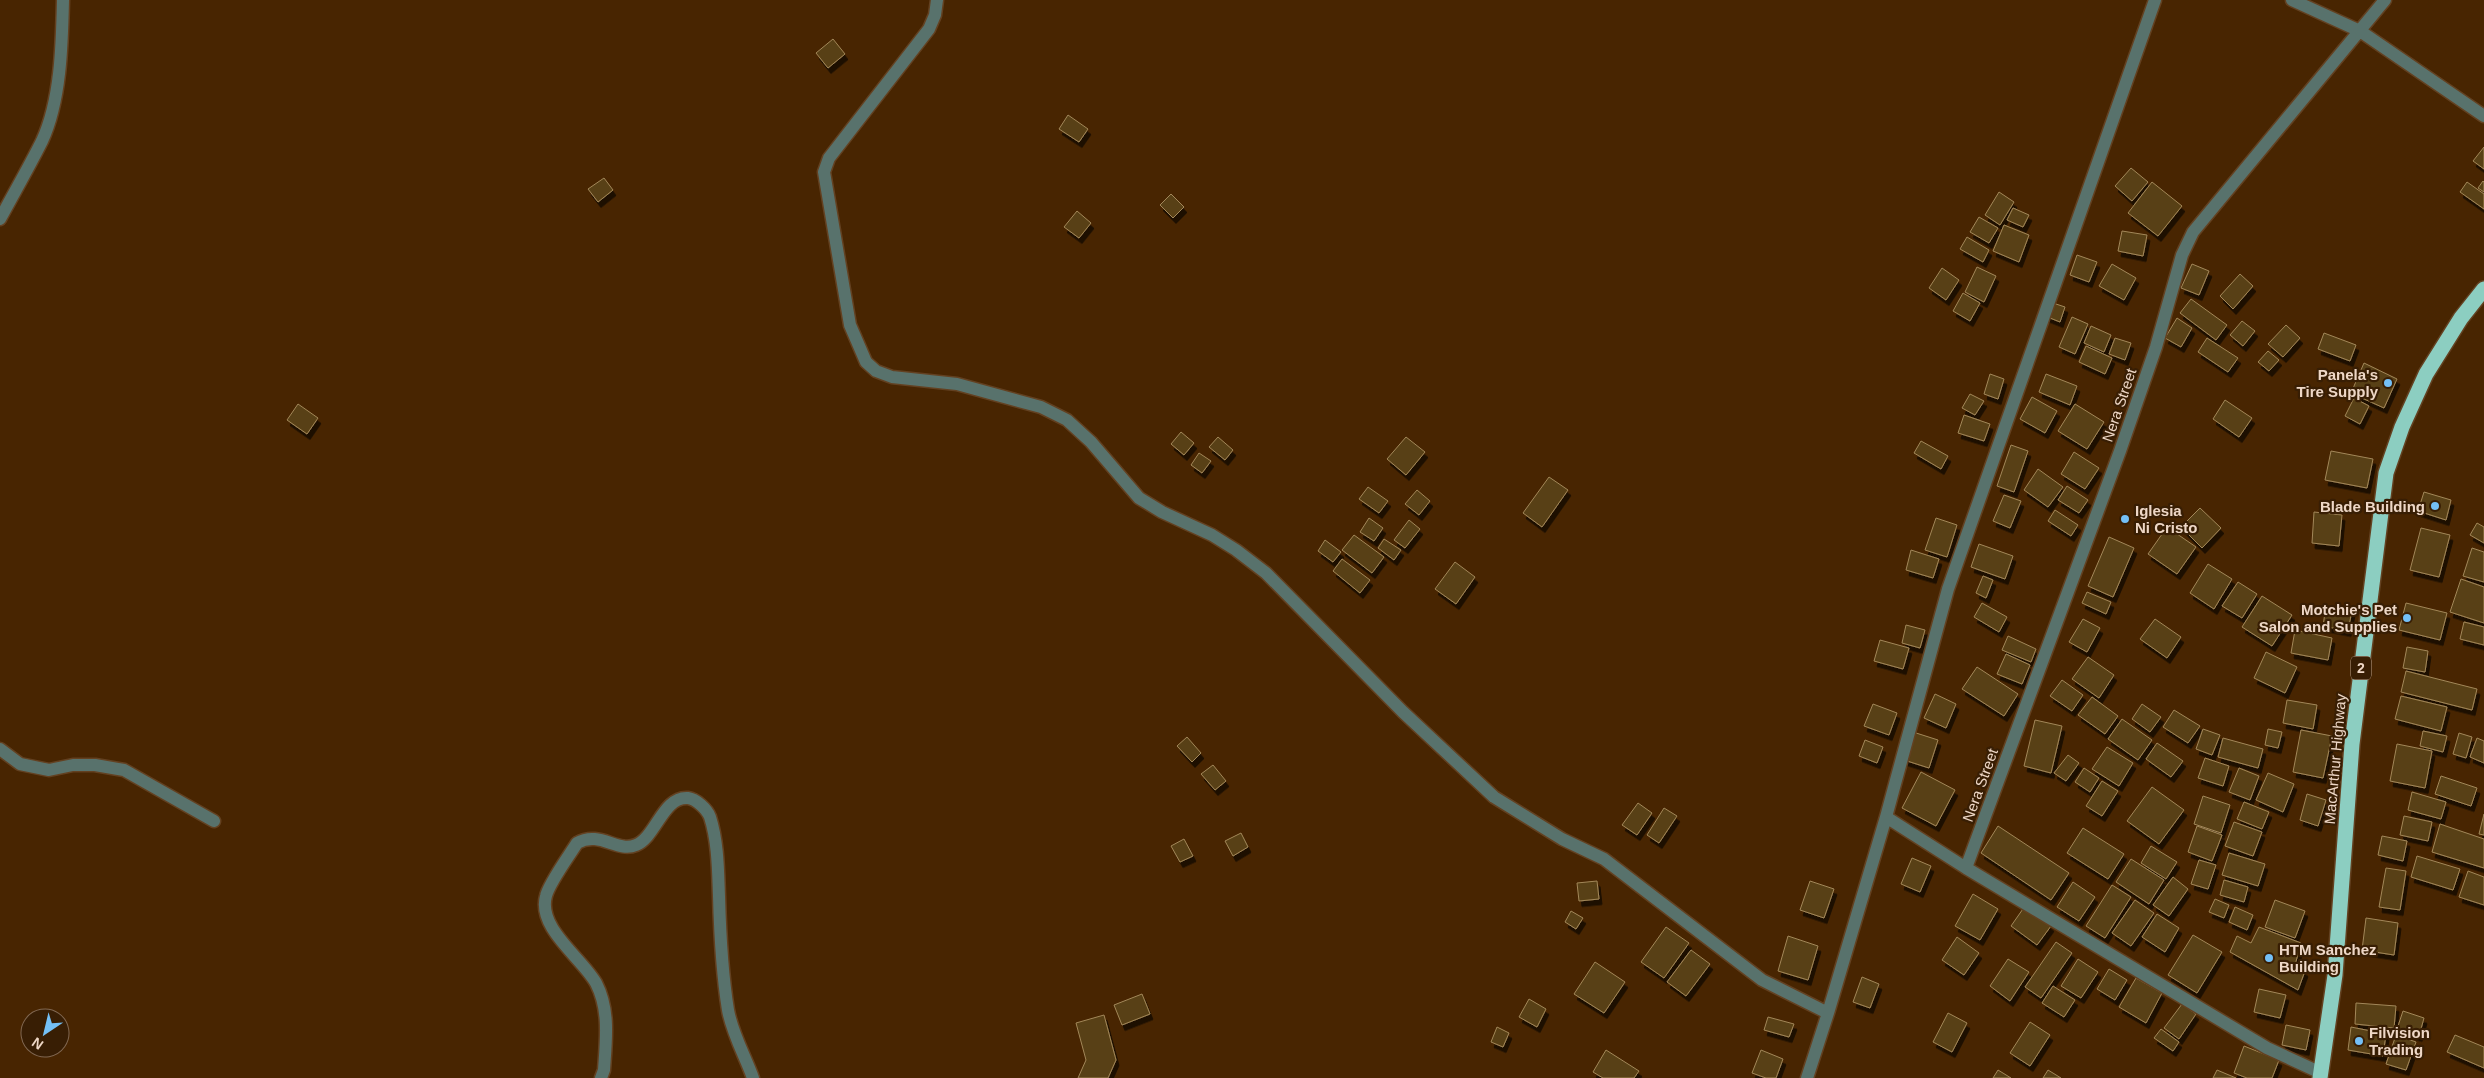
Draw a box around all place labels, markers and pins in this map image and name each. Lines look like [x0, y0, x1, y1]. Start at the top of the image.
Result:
place label: Panela's Tire Supply [2297, 366, 2379, 400]
marker: Panela's Tire Supply [2382, 377, 2394, 389]
place label: Blade Building [2320, 498, 2425, 515]
marker: Blade Building [2429, 500, 2441, 512]
place label: Iglesia Ni Cristo [2135, 502, 2198, 536]
marker: Iglesia Ni Cristo [2119, 513, 2131, 525]
place label: Motchie's Pet Salon and Supplies [2259, 601, 2397, 635]
marker: Motchie's Pet Salon and Supplies [2401, 612, 2413, 624]
place label: HTM Sanchez Building [2279, 941, 2377, 975]
marker: HTM Sanchez Building [2263, 952, 2275, 964]
place label: Filvision Trading [2369, 1024, 2430, 1058]
marker: Filvision Trading [2353, 1035, 2365, 1047]

